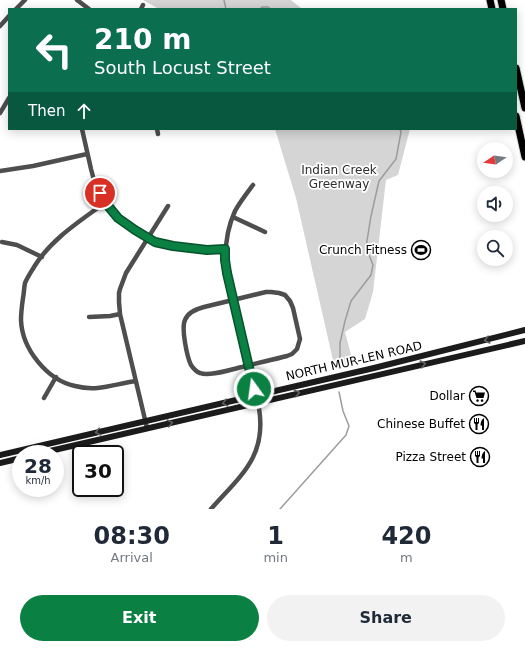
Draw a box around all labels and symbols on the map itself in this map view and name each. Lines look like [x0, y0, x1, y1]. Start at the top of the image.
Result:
north arrow [477, 142, 513, 178]
park label: Indian Creek Greenway [301, 163, 377, 191]
pin [83, 176, 117, 210]
sports icon: Crunch Fitness [410, 239, 432, 261]
place label: Crunch Fitness [319, 243, 407, 257]
one-way arrow [484, 335, 491, 344]
street label: NORTH MUR-LEN ROAD [284, 338, 424, 384]
one-way arrow [420, 361, 426, 369]
position arrow [233, 368, 275, 410]
supermarket icon: Dollar [468, 385, 490, 407]
place label: Dollar [429, 389, 465, 403]
one-way arrow [293, 390, 300, 398]
one-way arrow [221, 398, 228, 406]
restaurant icon: Chinese Buffet [468, 413, 490, 435]
place label: Chinese Buffet [377, 417, 465, 431]
one-way arrow [167, 419, 173, 427]
one-way arrow [95, 428, 101, 436]
speed limit sign: 30 [72, 445, 124, 497]
restaurant icon: Pizza Street [469, 446, 491, 468]
place label: Pizza Street [395, 450, 466, 464]

